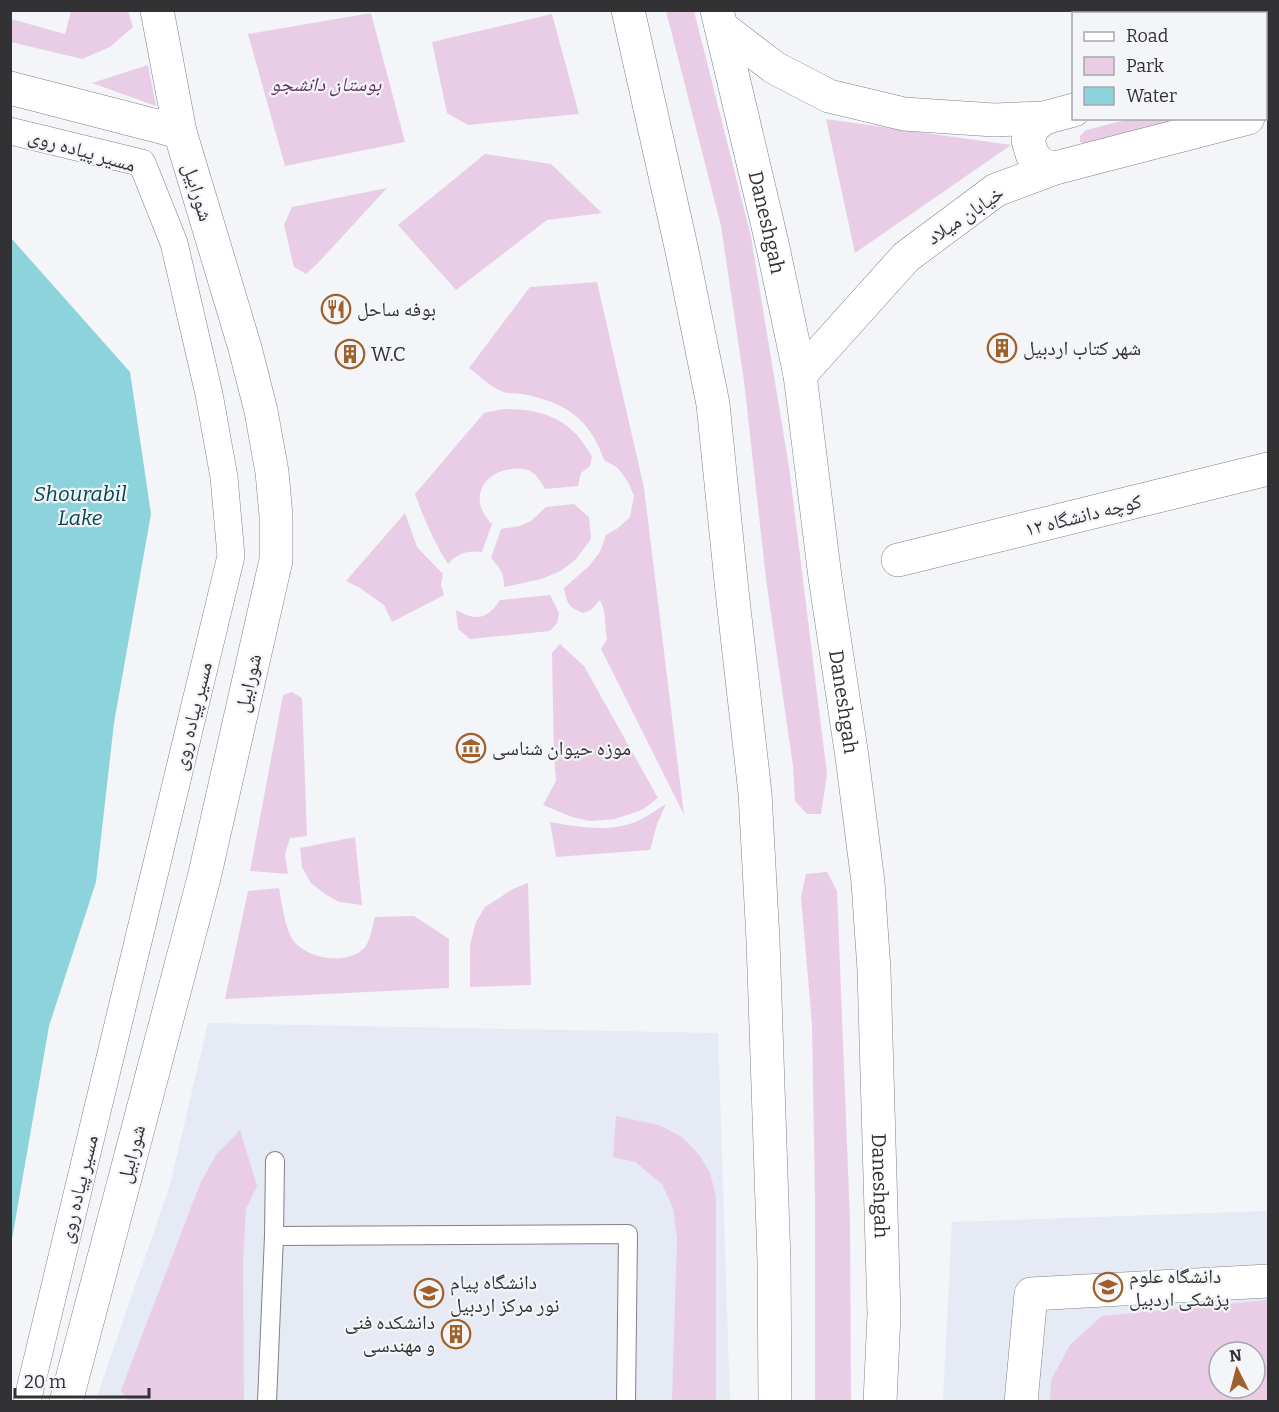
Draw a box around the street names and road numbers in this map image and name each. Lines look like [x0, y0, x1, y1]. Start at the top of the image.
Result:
street label: مسیر پیاده روی [25, 123, 138, 177]
street label: شورابیل [178, 160, 218, 224]
street label: Daneshgah [743, 168, 790, 276]
street label: خیابان میلاد [922, 180, 1008, 250]
street label: کوچه دانشگاه ۱۲ [1022, 489, 1144, 541]
street label: Daneshgah [824, 648, 863, 756]
street label: شورابیل [230, 651, 266, 715]
street label: مسیر پیاده روی [167, 659, 217, 773]
street label: شورابیل [112, 1122, 150, 1186]
street label: مسیر پیاده روی [53, 1132, 103, 1246]
street label: Daneshgah [867, 1133, 894, 1239]

